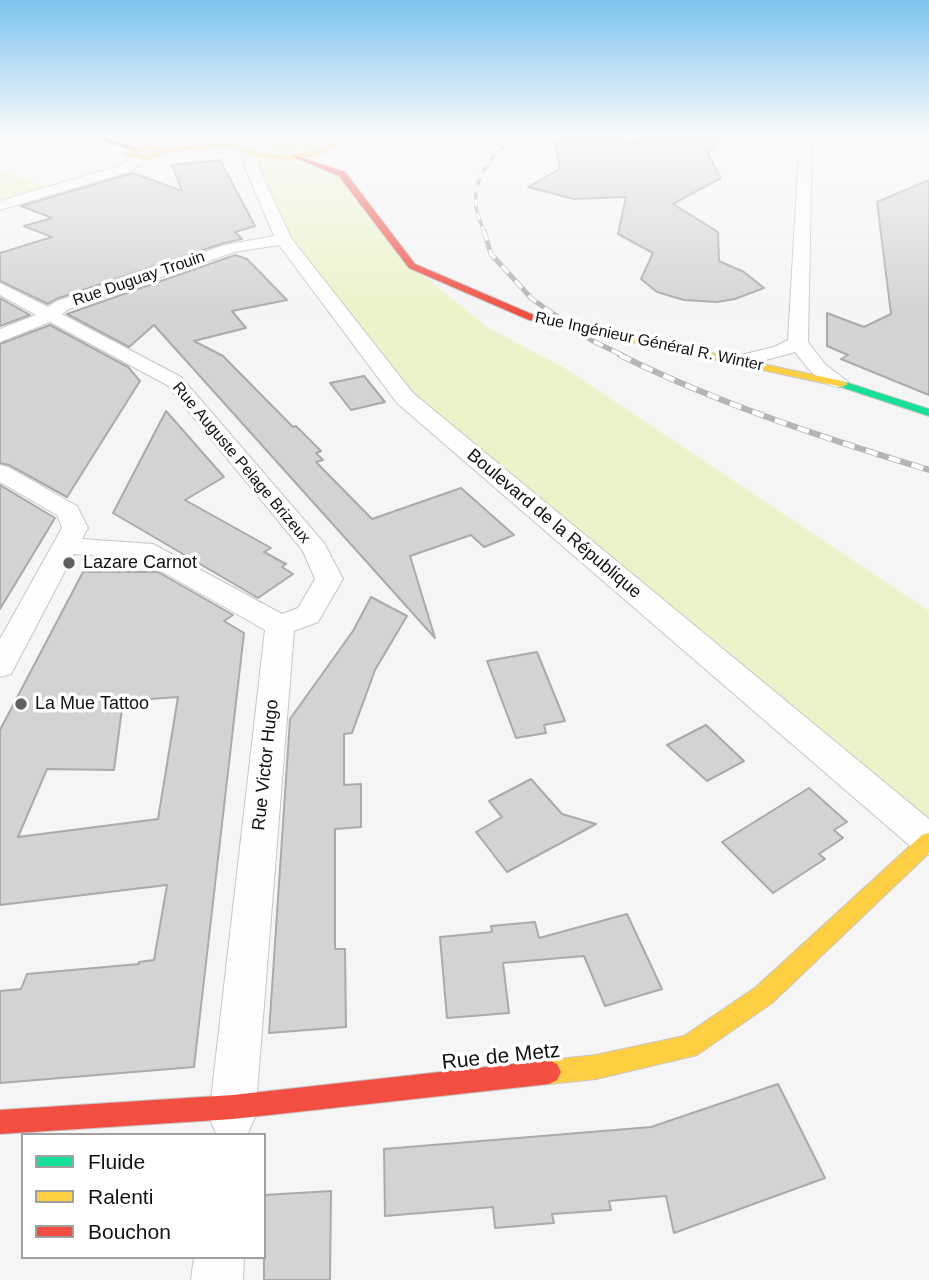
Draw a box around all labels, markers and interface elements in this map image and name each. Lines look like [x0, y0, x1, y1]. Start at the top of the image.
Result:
street label: Rue Duguay Trouin [71, 247, 207, 311]
street label: Rue Ingénieur Général R. Winter [533, 308, 765, 376]
street label: Rue Auguste Pelage Brizeux [168, 378, 314, 548]
street label: Boulevard de la République [462, 445, 646, 603]
place label: Lazare Carnot [83, 552, 197, 574]
marker: Lazare Carnot [61, 555, 77, 571]
place label: La Mue Tattoo [35, 693, 149, 715]
marker: La Mue Tattoo [13, 696, 29, 712]
street label: Rue Victor Hugo [248, 698, 284, 832]
street label: Rue de Metz [440, 1038, 562, 1076]
legend [21, 1133, 266, 1259]
text: Fluide [88, 1150, 145, 1173]
text: Ralenti [88, 1185, 153, 1208]
text: Bouchon [88, 1220, 171, 1243]

